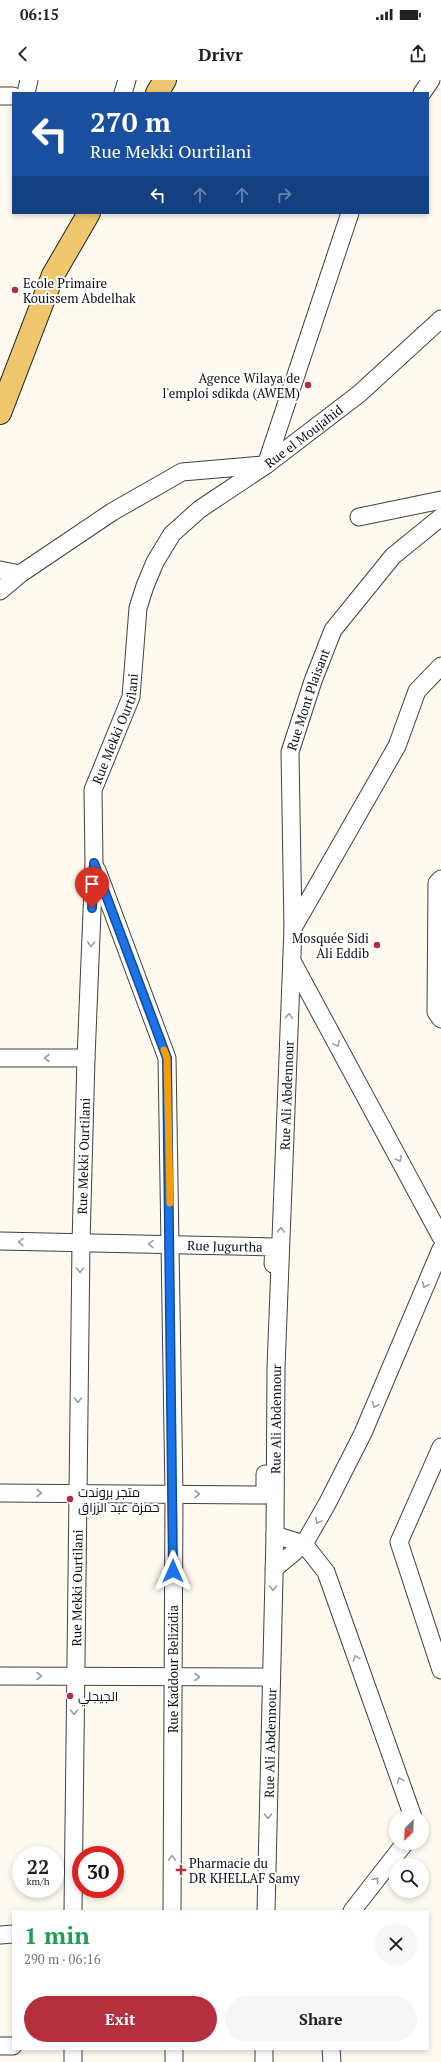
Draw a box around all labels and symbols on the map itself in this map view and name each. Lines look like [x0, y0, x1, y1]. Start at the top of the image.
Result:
place label: Ecole Primaire Kouissem Abdelhak [23, 274, 136, 307]
marker: Ecole Primaire Kouissem Abdelhak [10, 285, 20, 295]
place label: Agence Wilaya de l'emploi sdikda (AWEM) [162, 369, 300, 402]
marker: Agence Wilaya de l'emploi sdikda (AWEM) [303, 380, 313, 390]
street label: Rue el Moujahid [261, 401, 346, 472]
street label: Rue Mont Plaisant [282, 646, 334, 753]
street label: Rue Mekki Ourtilani [87, 673, 142, 787]
pin [75, 867, 109, 908]
place label: Mosquée Sidi Ali Eddib [292, 929, 369, 962]
marker: Mosquée Sidi Ali Eddib [372, 940, 382, 950]
one-way arrow [87, 941, 95, 947]
one-way arrow [285, 1013, 294, 1019]
street label: Rue Ali Abdennour [275, 1040, 298, 1151]
one-way arrow [333, 1040, 340, 1047]
one-way arrow [44, 1054, 50, 1062]
street label: Rue Mekki Ourtilani [73, 1097, 94, 1215]
one-way arrow [394, 1154, 402, 1162]
one-way arrow [277, 1227, 286, 1233]
street label: Rue Jugurtha [187, 1236, 263, 1256]
one-way arrow [18, 1237, 24, 1246]
one-way arrow [148, 1240, 154, 1248]
one-way arrow [76, 1267, 84, 1273]
one-way arrow [422, 1280, 430, 1288]
street label: Rue Ali Abdennour [266, 1364, 285, 1474]
one-way arrow [74, 1397, 82, 1403]
one-way arrow [372, 1400, 380, 1408]
place label: متجر بروندت حمزة عبد الرزاق [78, 1483, 159, 1516]
one-way arrow [36, 1489, 42, 1498]
one-way arrow [194, 1490, 200, 1499]
marker: متجر بروندت حمزة عبد الرزاق [65, 1494, 75, 1504]
one-way arrow [315, 1517, 322, 1524]
street label: Rue Mekki Ourtilani [67, 1529, 87, 1647]
position arrow [152, 1550, 194, 1592]
one-way arrow [269, 1585, 277, 1591]
street label: Rue Kaddour Belizidia [164, 1605, 182, 1733]
one-way arrow [352, 1654, 361, 1661]
one-way arrow [36, 1672, 42, 1680]
one-way arrow [194, 1673, 200, 1681]
place label: الجيجلي [78, 1687, 118, 1707]
street label: Rue Ali Abdennour [260, 1688, 280, 1798]
marker: الجيجلي [65, 1691, 75, 1701]
one-way arrow [70, 1709, 78, 1715]
one-way arrow [396, 1777, 404, 1784]
north arrow [389, 1810, 429, 1850]
one-way arrow [264, 1813, 272, 1819]
speed limit sign: 30 [72, 1846, 124, 1898]
place label: Pharmacie du DR KHELLAF Samy [189, 1854, 300, 1887]
one-way arrow [168, 1855, 176, 1861]
marker: Pharmacie du DR KHELLAF Samy [176, 1865, 186, 1875]
one-way arrow [371, 1878, 378, 1885]

